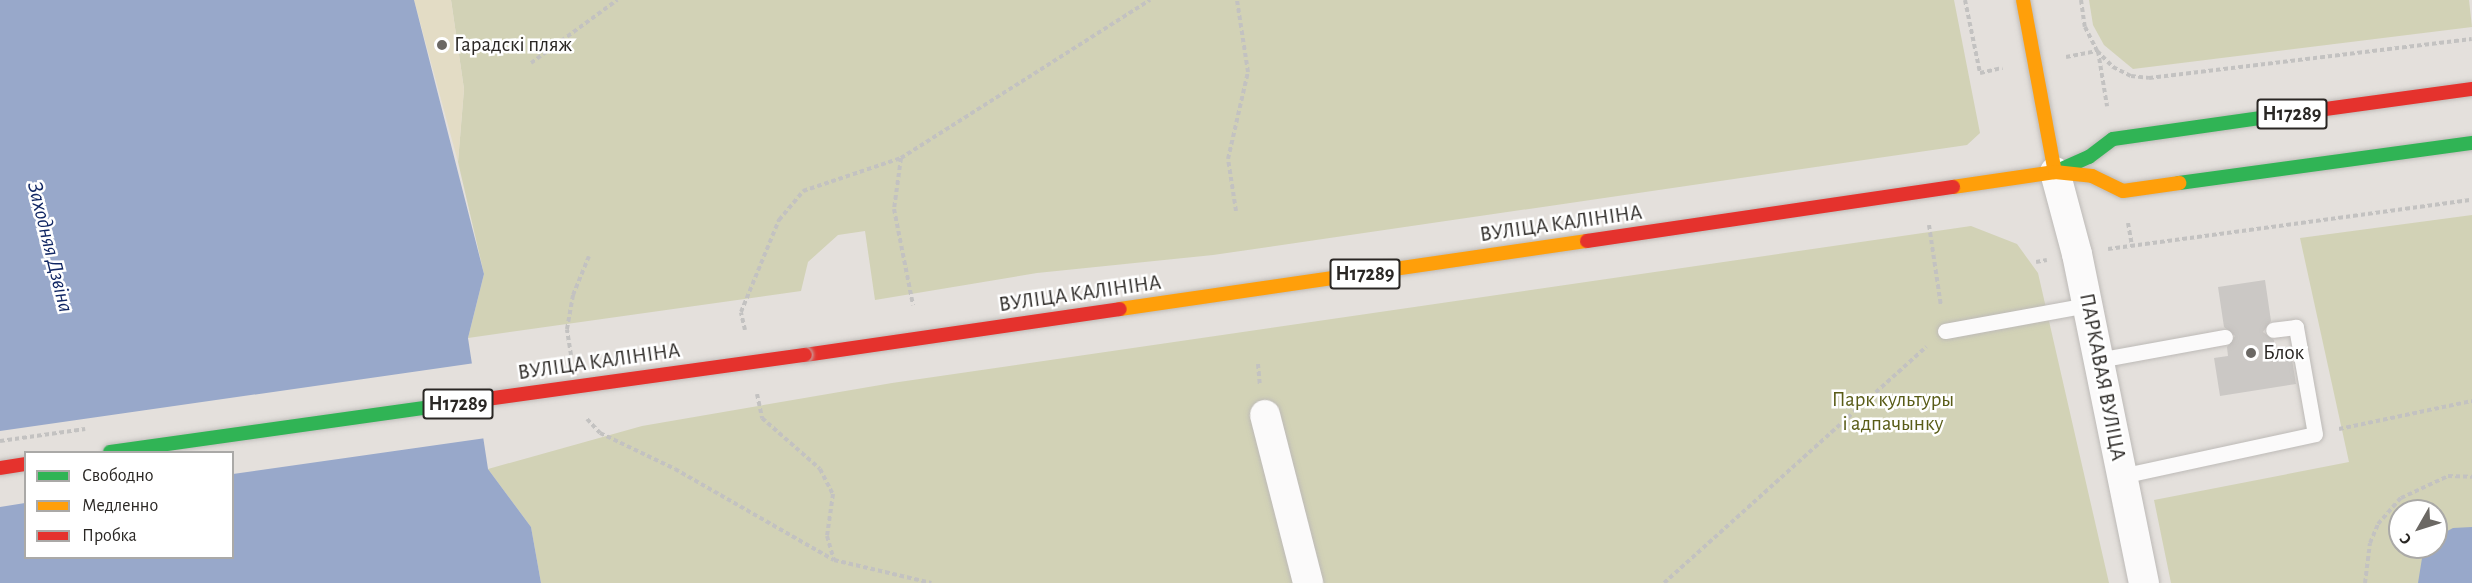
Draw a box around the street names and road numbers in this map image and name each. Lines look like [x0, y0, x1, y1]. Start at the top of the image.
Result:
road number: Н17289 [2256, 97, 2328, 131]
street label: ВУЛІЦА КАЛІНІНА [1478, 200, 1644, 248]
road number: Н17289 [1329, 257, 1401, 291]
street label: ВУЛІЦА КАЛІНІНА [997, 270, 1163, 318]
street label: ПАРКАВАЯ ВУЛІЦА [2073, 291, 2131, 463]
street label: ВУЛІЦА КАЛІНІНА [516, 338, 682, 386]
road number: Н17289 [422, 387, 494, 421]

